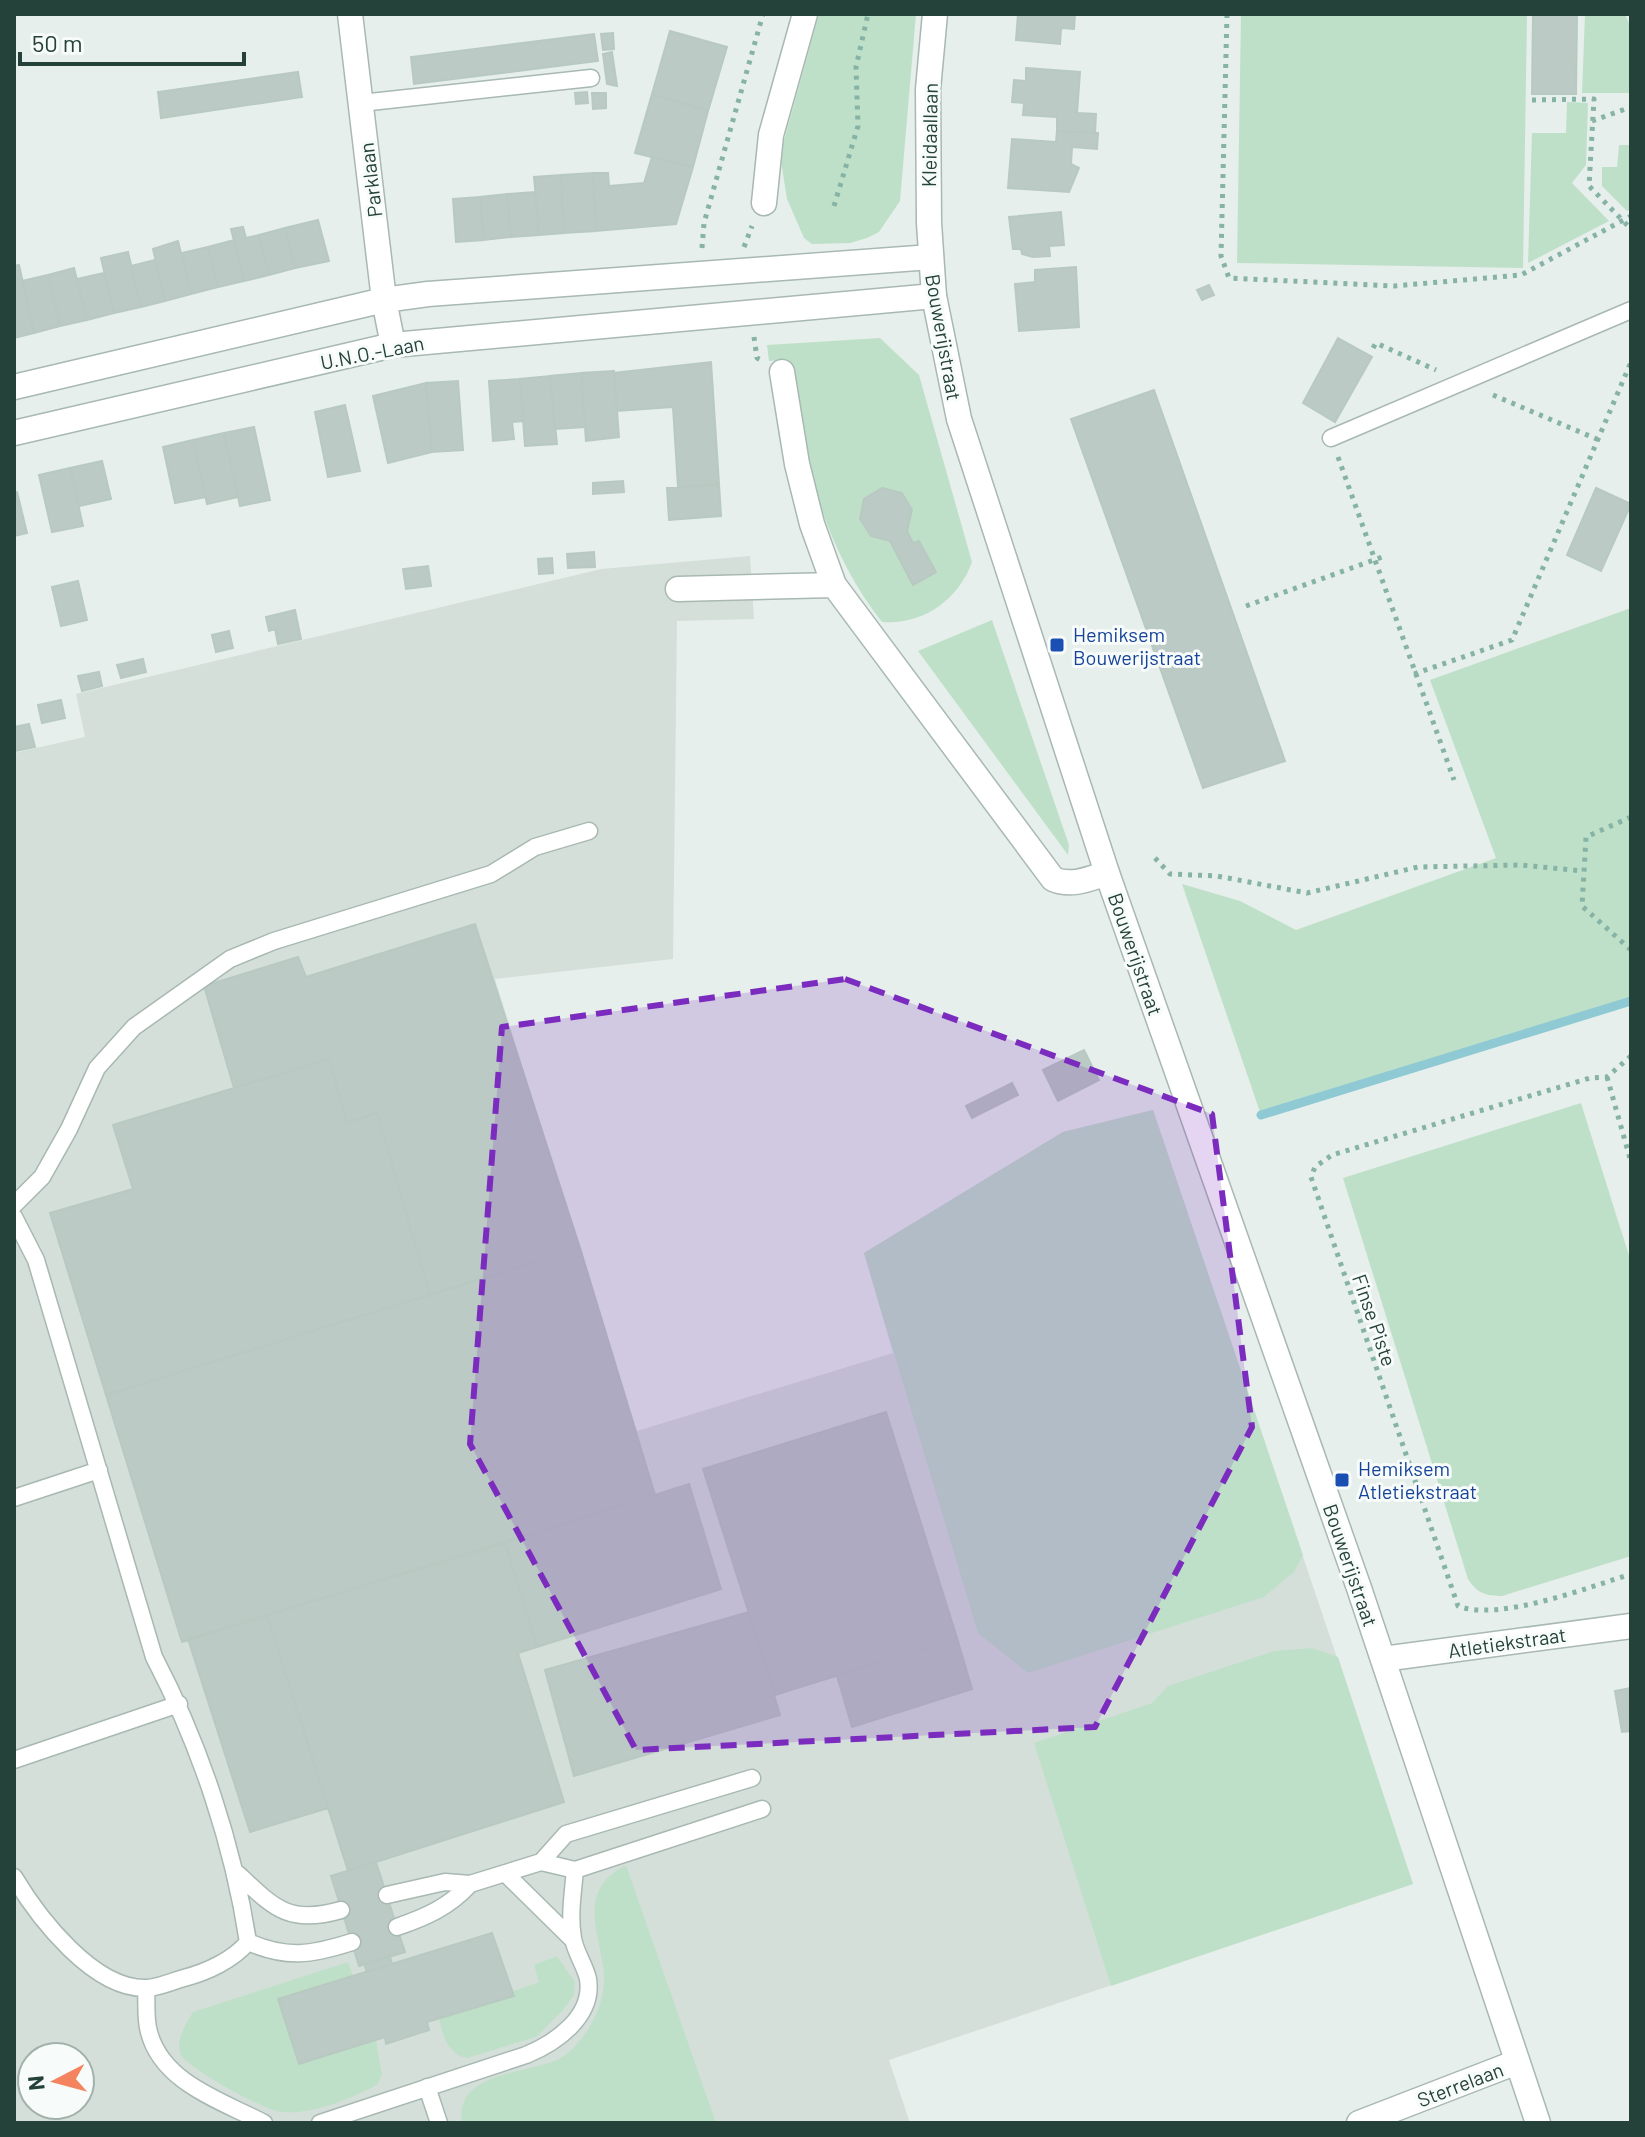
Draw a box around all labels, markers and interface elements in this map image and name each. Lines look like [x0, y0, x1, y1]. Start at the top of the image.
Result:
scale bar [20, 16, 244, 66]
text: 50 m [32, 28, 83, 57]
street label: Kleidaallaan [916, 83, 942, 187]
street label: Parklaan [354, 141, 386, 219]
street label: Bouwerijstraat [921, 272, 967, 402]
street label: U.N.O.-Laan [318, 330, 426, 374]
place label: Hemiksem Bouwerijstraat [1073, 622, 1201, 669]
marker: Hemiksem Bouwerijstraat [1048, 636, 1066, 654]
street label: Bouwerijstraat [1104, 890, 1168, 1018]
street label: Finse Piste [1348, 1271, 1402, 1369]
place label: Hemiksem Atletiekstraat [1358, 1456, 1477, 1503]
marker: Hemiksem Atletiekstraat [1333, 1471, 1351, 1489]
street label: Bouwerijstraat [1319, 1501, 1383, 1629]
street label: Atletiekstraat [1446, 1622, 1568, 1662]
north arrow [16, 2041, 96, 2121]
street label: Sterrelaan [1414, 2057, 1506, 2111]
text: N [21, 2075, 49, 2092]

